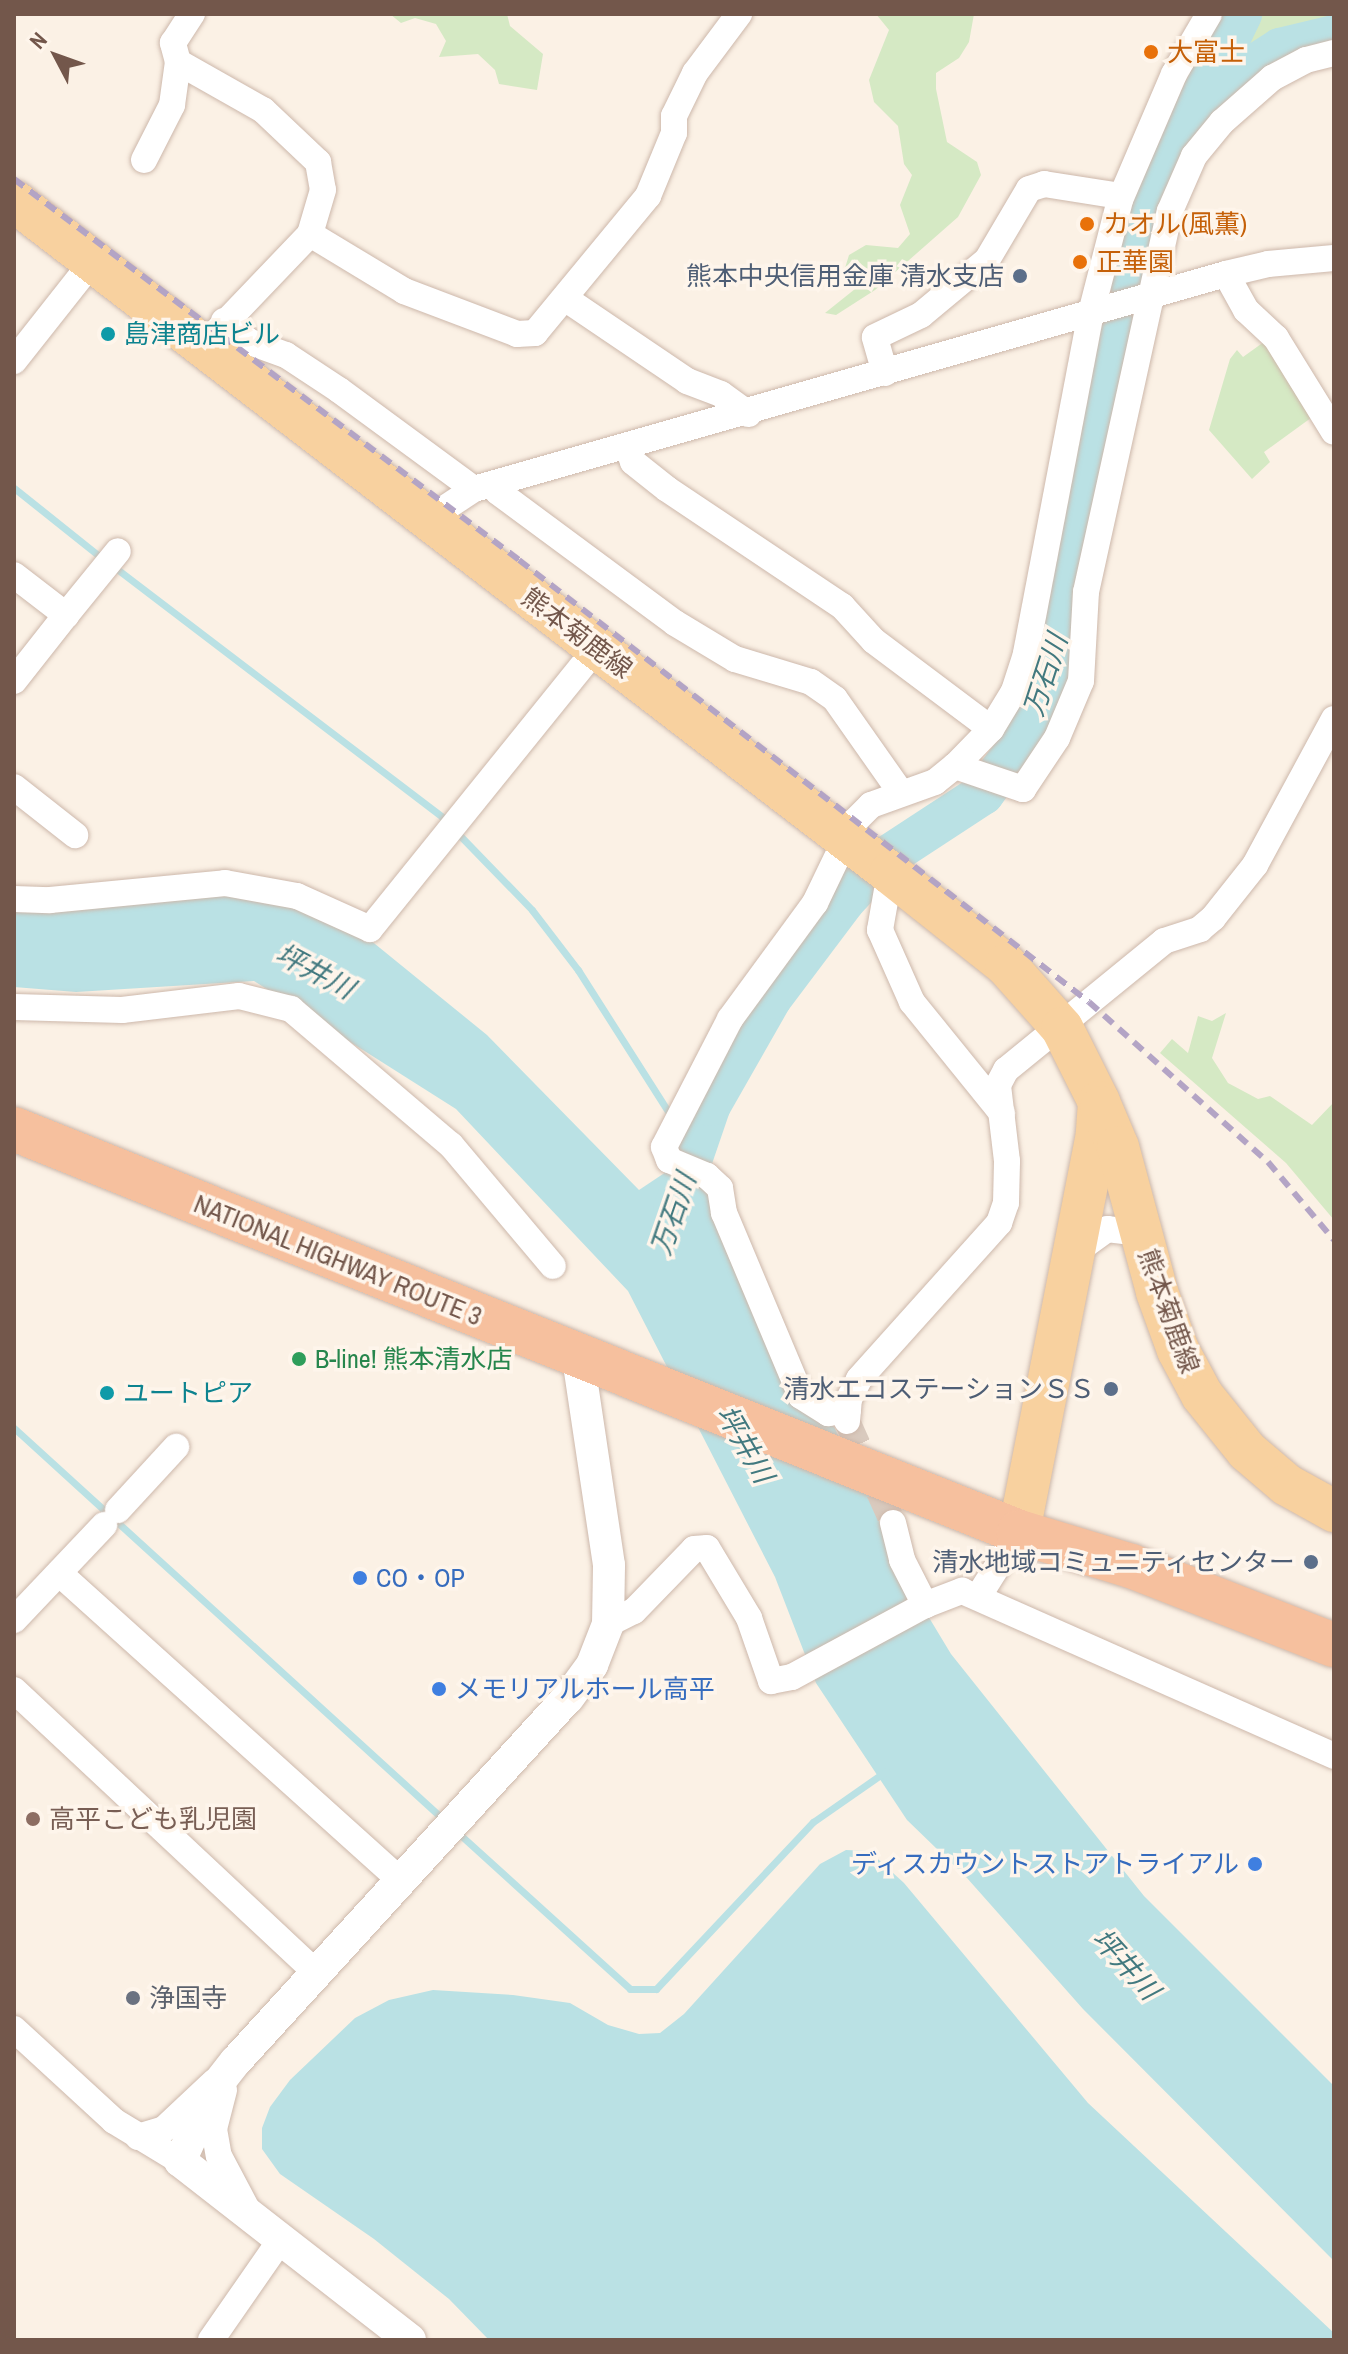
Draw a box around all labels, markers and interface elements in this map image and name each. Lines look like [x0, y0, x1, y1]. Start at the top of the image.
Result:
north arrow [16, 16, 96, 96]
text: N [22, 25, 53, 55]
place label: 大富士 [1167, 36, 1245, 68]
marker: 大富士 [1142, 43, 1160, 61]
place label: カオル(風薫) [1103, 208, 1247, 240]
marker: カオル(風薫) [1078, 215, 1096, 233]
place label: 正華園 [1096, 246, 1174, 278]
marker: 正華園 [1071, 253, 1089, 271]
place label: 熊本中央信用金庫 清水支店 [686, 260, 1004, 292]
marker: 熊本中央信用金庫 清水支店 [1011, 267, 1029, 285]
place label: 島津商店ビル [124, 318, 280, 350]
marker: 島津商店ビル [99, 325, 117, 343]
street label: 熊本菊鹿線 [516, 581, 638, 685]
water label: 万石川 [1016, 630, 1074, 720]
water label: 坪井川 [270, 936, 360, 1006]
water label: 万石川 [643, 1169, 703, 1259]
street label: NATIONAL HIGHWAY ROUTE 3 [189, 1188, 487, 1332]
street label: 熊本菊鹿線 [1132, 1245, 1206, 1377]
place label: B-line! 熊本清水店 [315, 1343, 513, 1375]
marker: B-line! 熊本清水店 [290, 1350, 308, 1368]
place label: 清水エコステーションＳＳ [783, 1373, 1095, 1405]
place label: ユートピア [123, 1377, 253, 1409]
marker: 清水エコステーションＳＳ [1102, 1380, 1120, 1398]
marker: ユートピア [98, 1384, 116, 1402]
water label: 坪井川 [709, 1399, 781, 1489]
place label: 清水地域コミュニティセンター [931, 1546, 1295, 1578]
marker: 清水地域コミュニティセンター [1302, 1553, 1320, 1571]
place label: CO・OP [376, 1562, 465, 1594]
marker: CO・OP [351, 1569, 369, 1587]
place label: メモリアルホール高平 [455, 1673, 715, 1705]
marker: メモリアルホール高平 [430, 1680, 448, 1698]
place label: 高平こども乳児園 [49, 1803, 257, 1835]
marker: 高平こども乳児園 [24, 1810, 42, 1828]
place label: ディスカウントストアトライアル [849, 1848, 1239, 1880]
marker: ディスカウントストアトライアル [1246, 1855, 1264, 1873]
water label: 坪井川 [1085, 1922, 1167, 2006]
place label: 浄国寺 [149, 1982, 227, 2014]
marker: 浄国寺 [124, 1989, 142, 2007]

